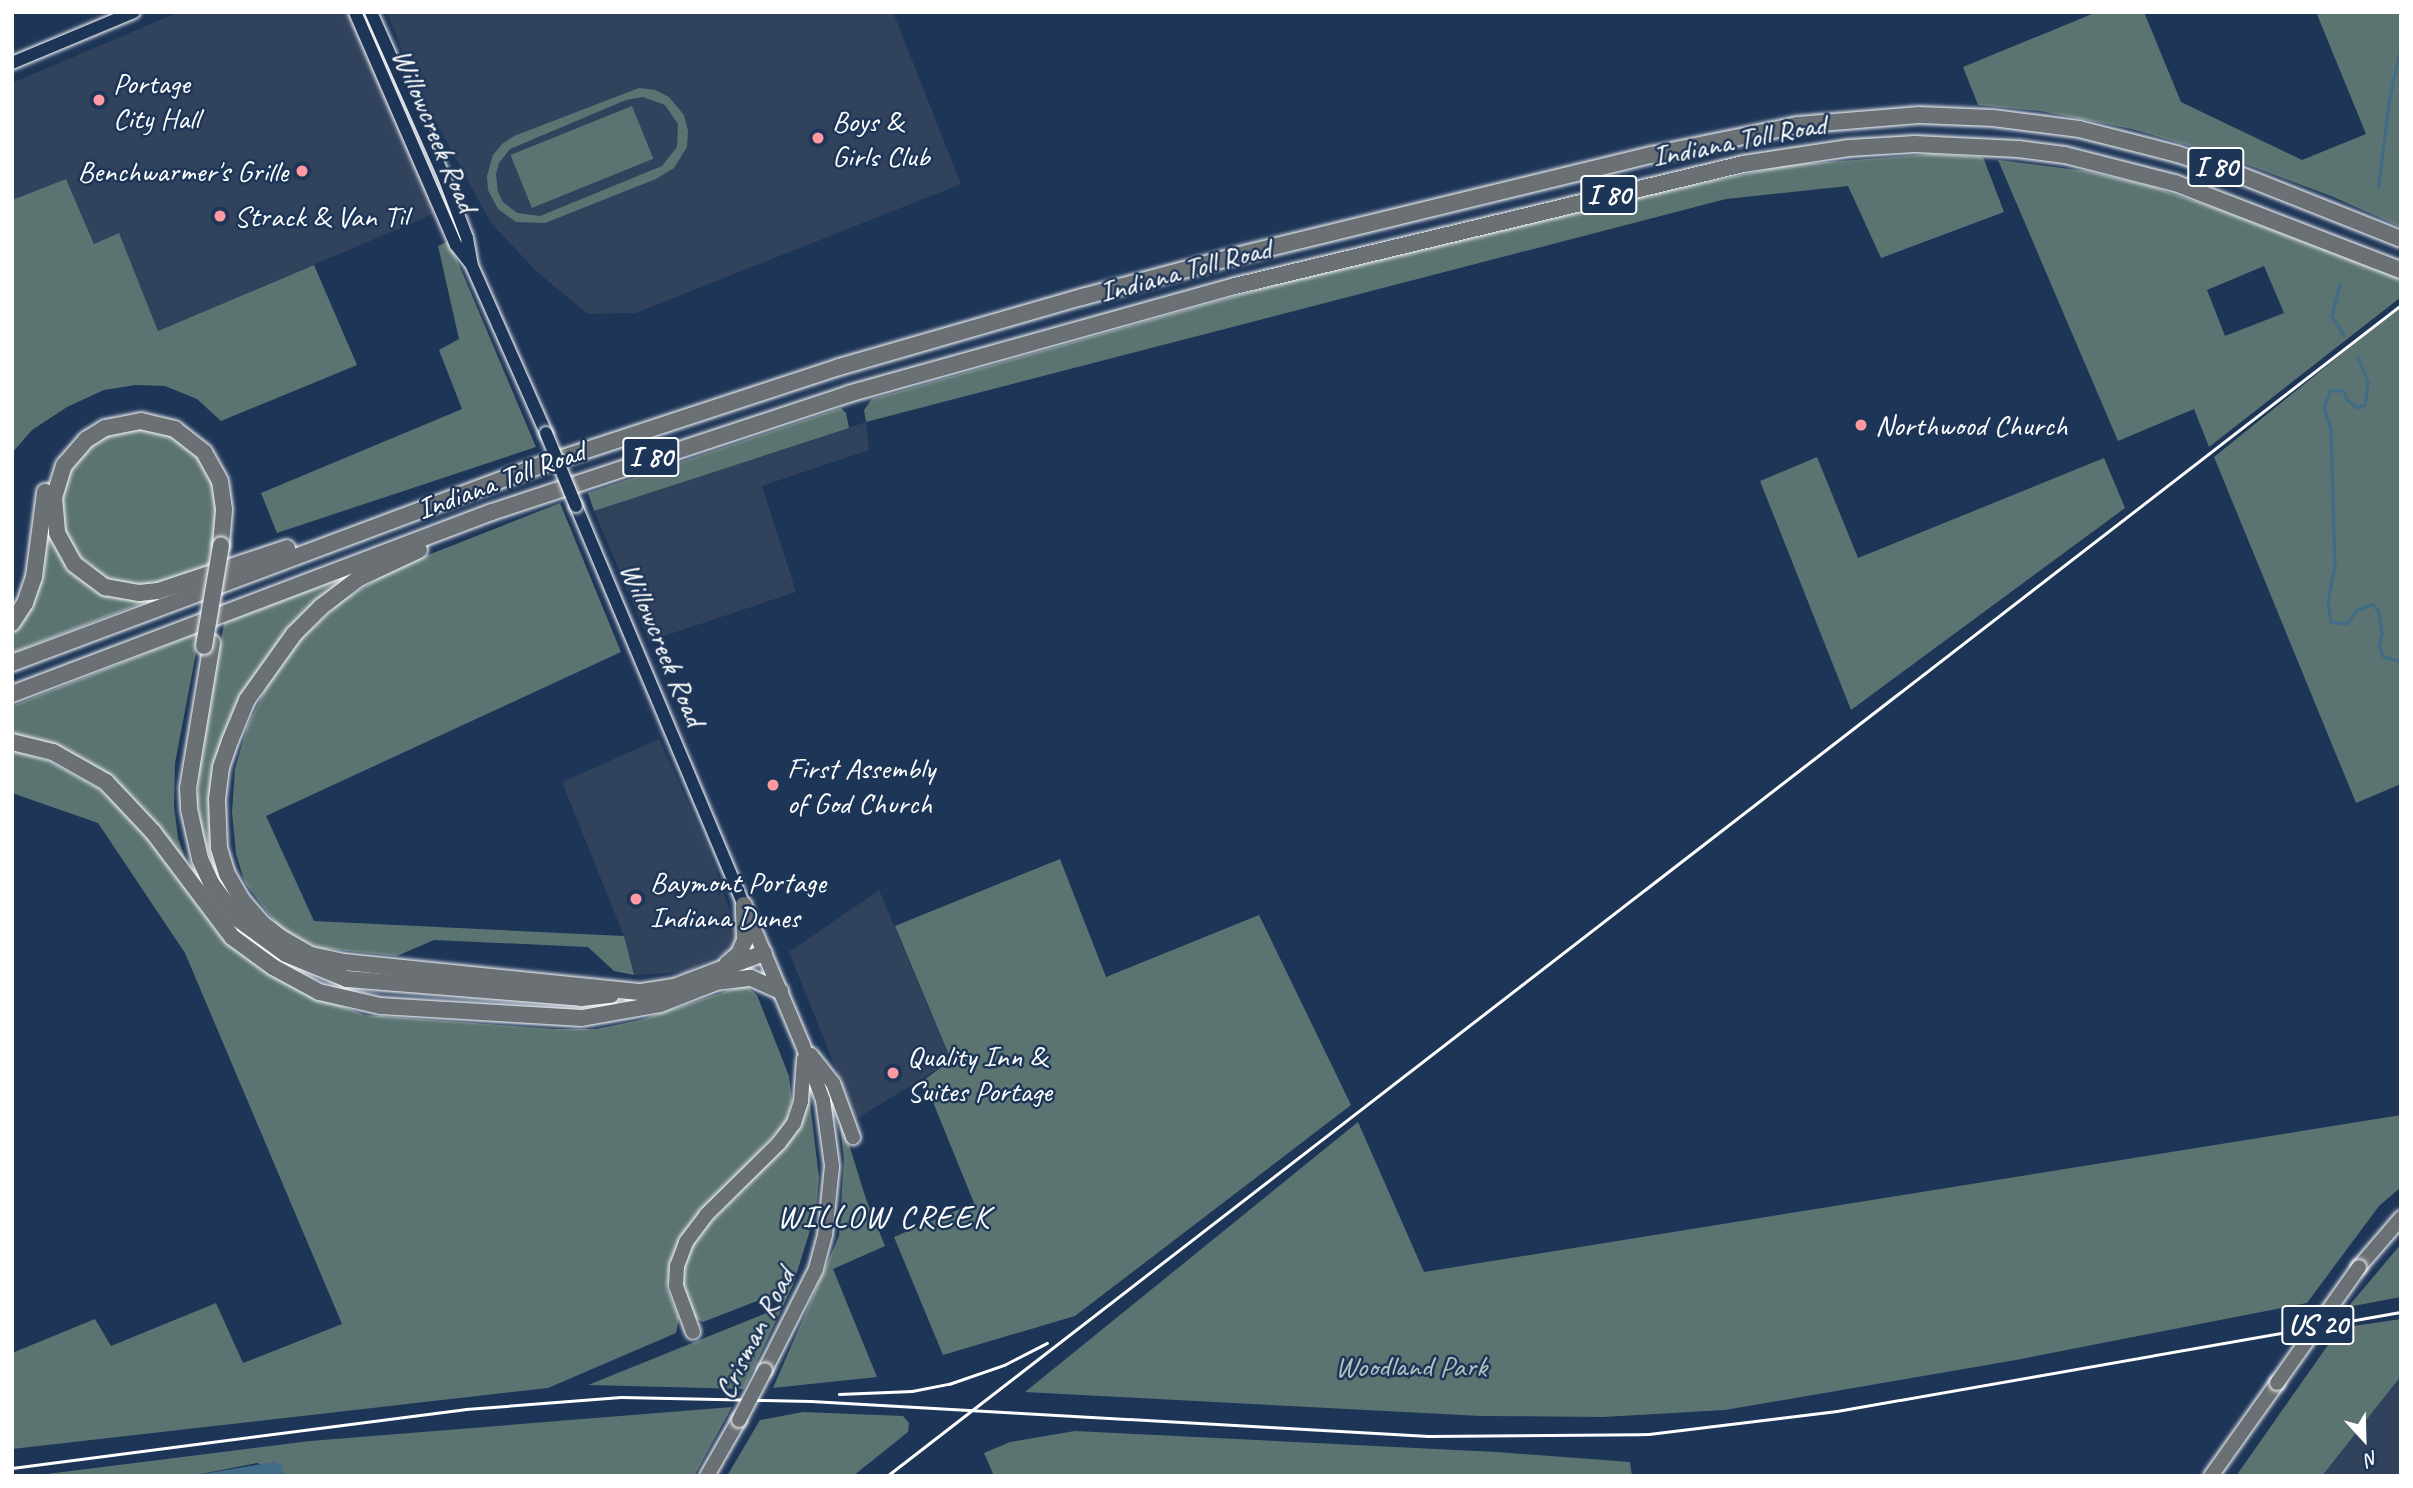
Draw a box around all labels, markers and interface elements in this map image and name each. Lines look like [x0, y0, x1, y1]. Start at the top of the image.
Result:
street label: Willowcreek Road [384, 43, 486, 217]
place label: Portage City Hall [113, 65, 200, 136]
marker: Portage City Hall [91, 92, 107, 108]
place label: Boys & Girls Club [832, 103, 929, 174]
street label: Indiana Toll Road [1649, 105, 1829, 175]
marker: Boys & Girls Club [810, 130, 826, 146]
road number: I 80 [2186, 142, 2246, 192]
place label: Benchwarmer's Grille [77, 153, 288, 189]
marker: Benchwarmer's Grille [294, 163, 310, 179]
road number: I 80 [1579, 170, 1639, 220]
place label: Strack & Van Til [234, 198, 408, 234]
marker: Strack & Van Til [212, 208, 228, 224]
street label: Indiana Toll Road [1095, 230, 1275, 310]
place label: Northwood Church [1875, 407, 2069, 443]
marker: Northwood Church [1853, 417, 1869, 433]
street label: Indiana Toll Road [412, 433, 590, 527]
road number: I 80 [621, 433, 681, 482]
street label: Willowcreek Road [612, 557, 714, 731]
place label: First Assembly of God Church [787, 750, 935, 820]
marker: First Assembly of God Church [765, 777, 781, 793]
place label: Baymont Portage Indiana Dunes [650, 864, 825, 934]
marker: Baymont Portage Indiana Dunes [628, 891, 644, 907]
place label: Quality Inn & Suites Portage [907, 1038, 1052, 1108]
marker: Quality Inn & Suites Portage [885, 1065, 901, 1081]
district label: WILLOW CREEK [780, 1198, 988, 1236]
street label: Crisman Road [706, 1262, 802, 1404]
road number: US 20 [2281, 1300, 2355, 1350]
park label: Woodland Park [1335, 1348, 1487, 1384]
north arrow [2329, 1404, 2399, 1474]
text: N [2362, 1445, 2382, 1472]

